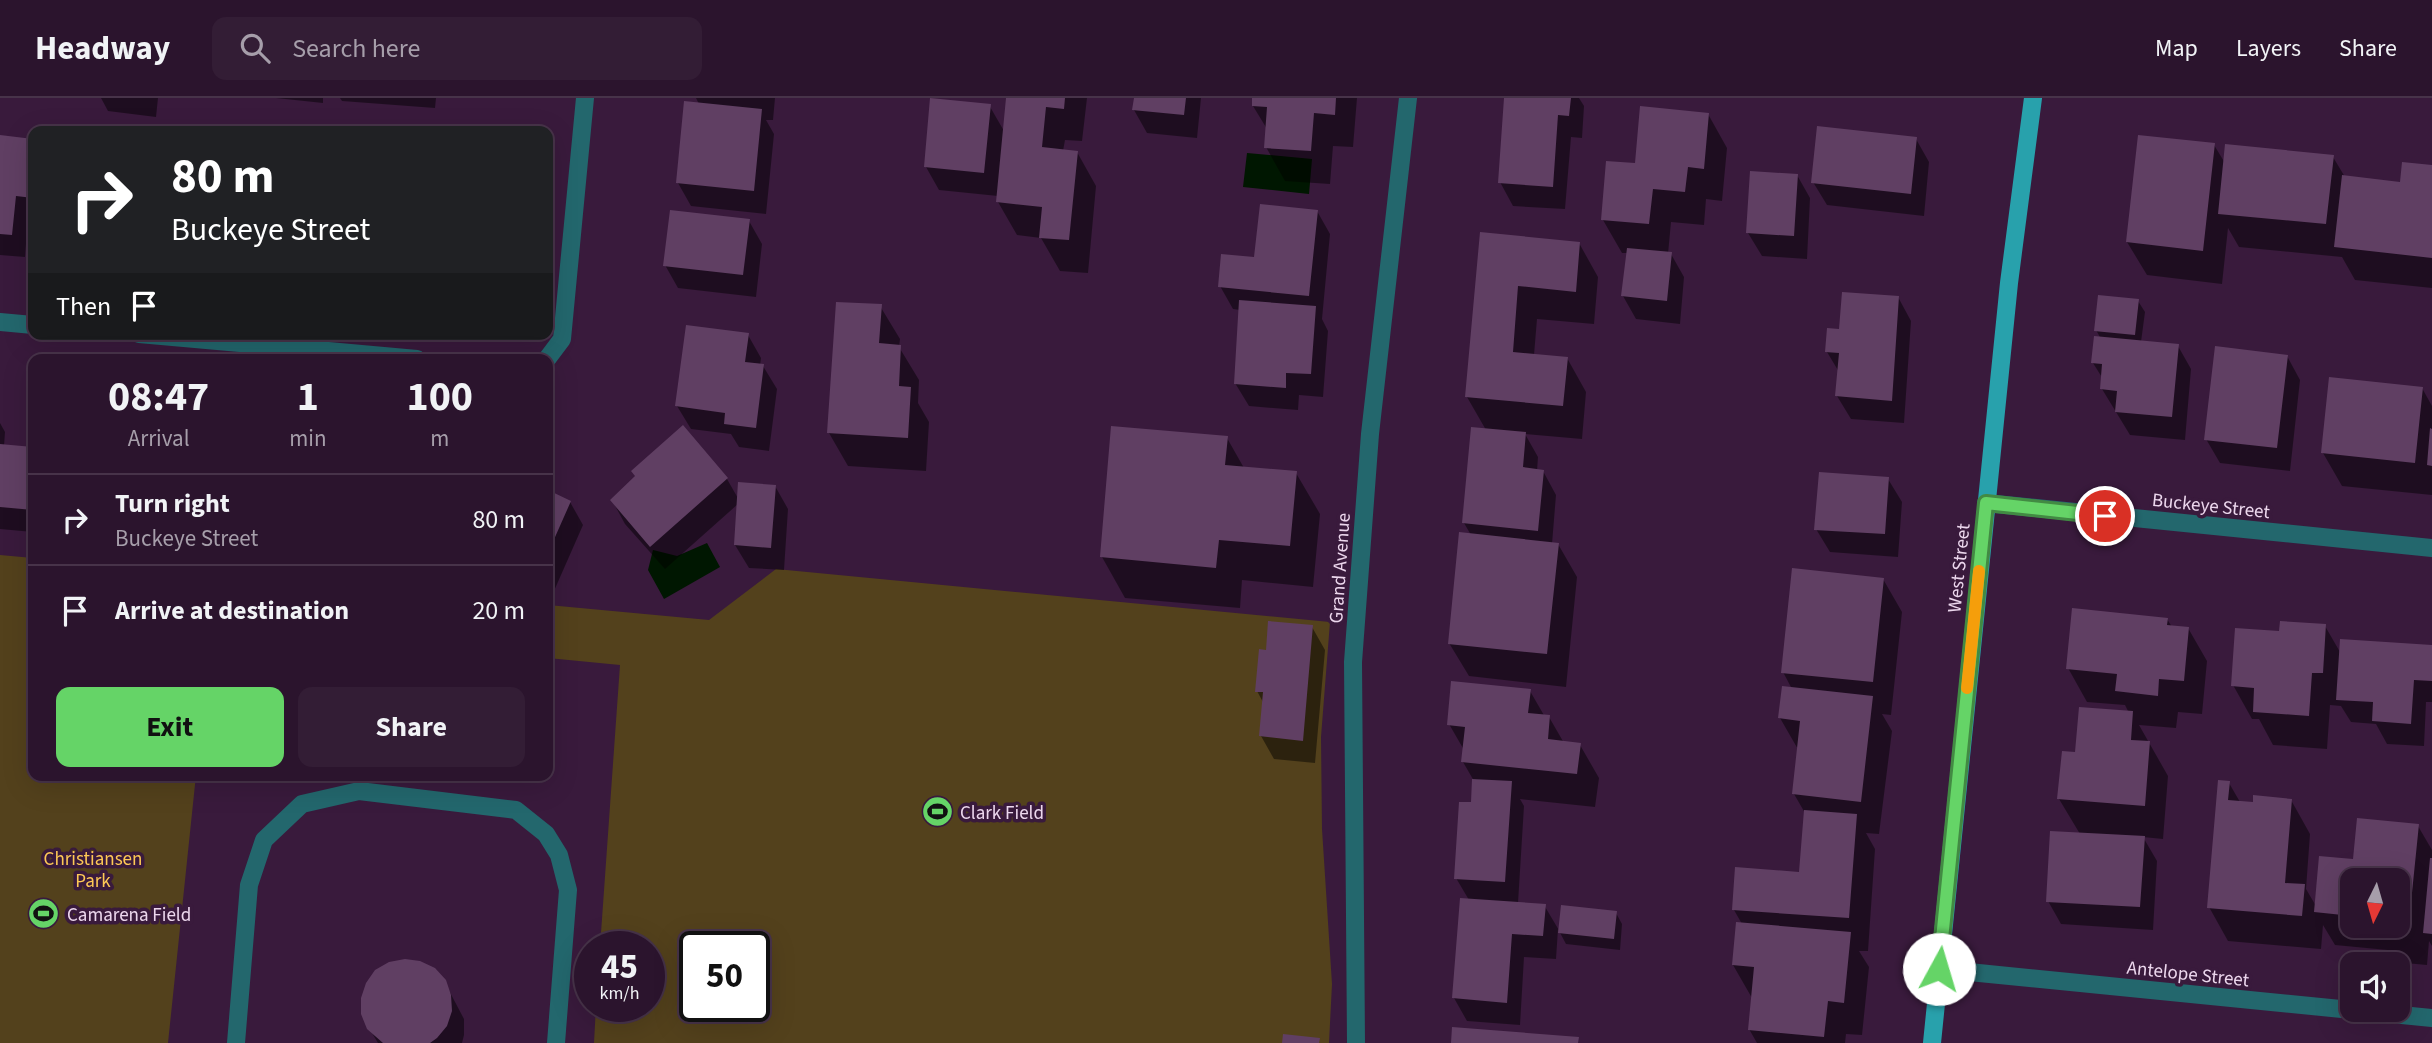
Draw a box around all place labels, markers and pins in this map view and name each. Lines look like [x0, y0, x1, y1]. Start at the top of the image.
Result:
pin [2075, 486, 2135, 546]
sports icon: Clark Field [920, 795, 954, 829]
place label: Clark Field [960, 800, 1044, 827]
sports icon: Camarena Field [27, 897, 61, 931]
place label: Camarena Field [67, 902, 191, 929]

